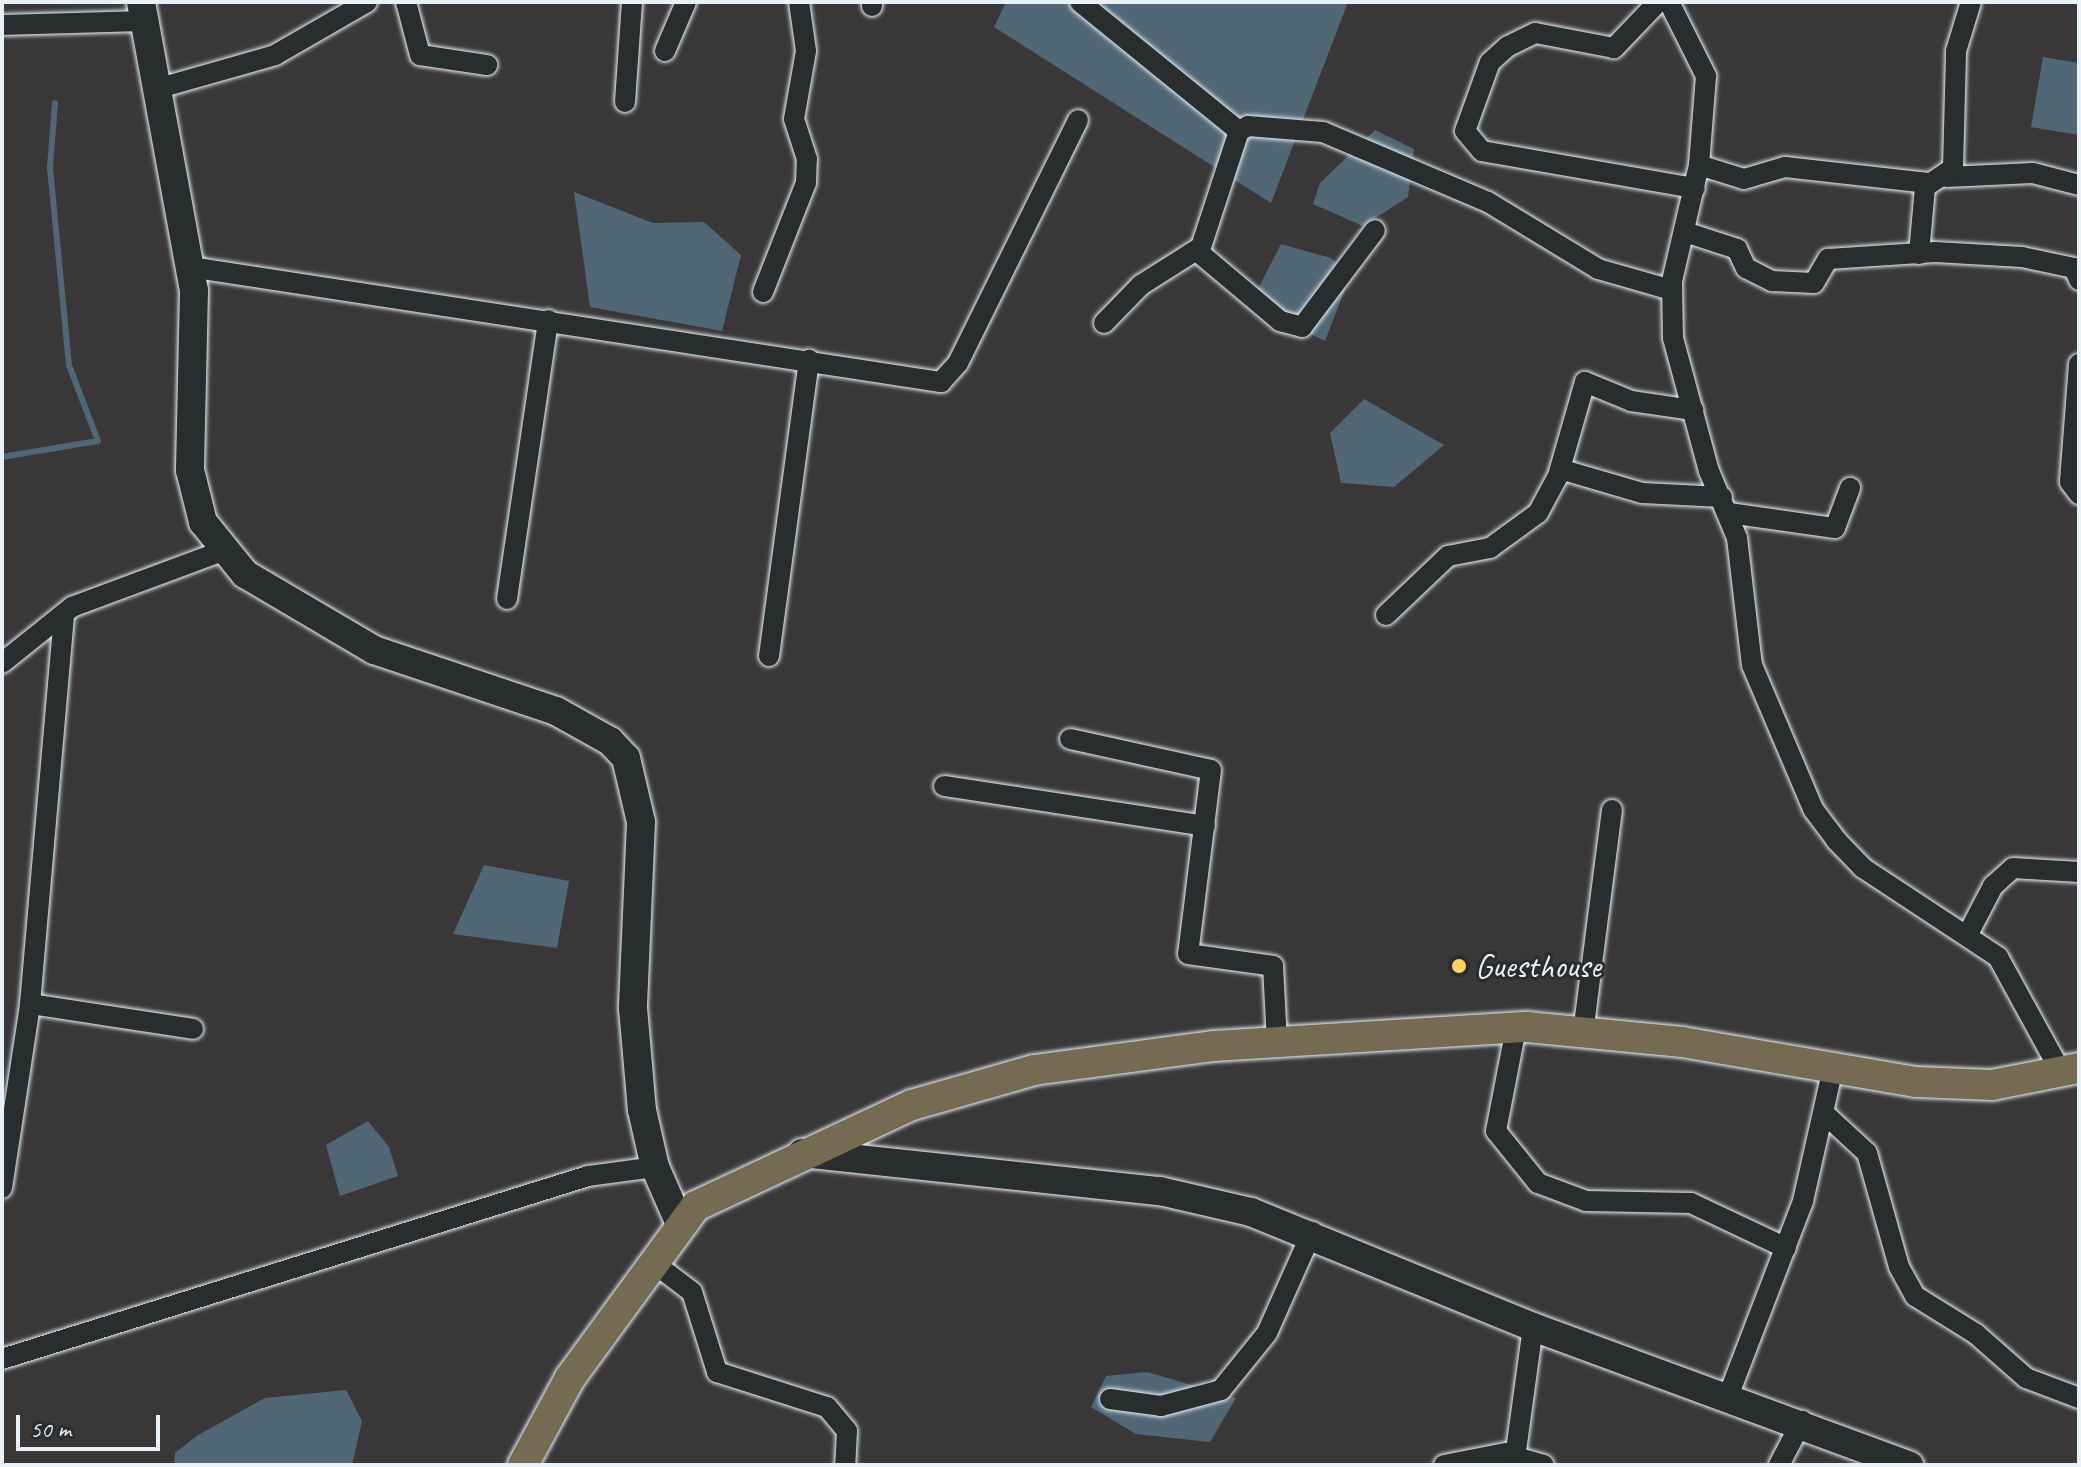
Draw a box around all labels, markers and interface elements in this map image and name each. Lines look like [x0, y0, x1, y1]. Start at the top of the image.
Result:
place label: Guesthouse [1475, 946, 1601, 986]
marker: Guesthouse [1450, 957, 1468, 975]
scale bar [20, 1399, 164, 1449]
text: 50 m [30, 1414, 71, 1444]

